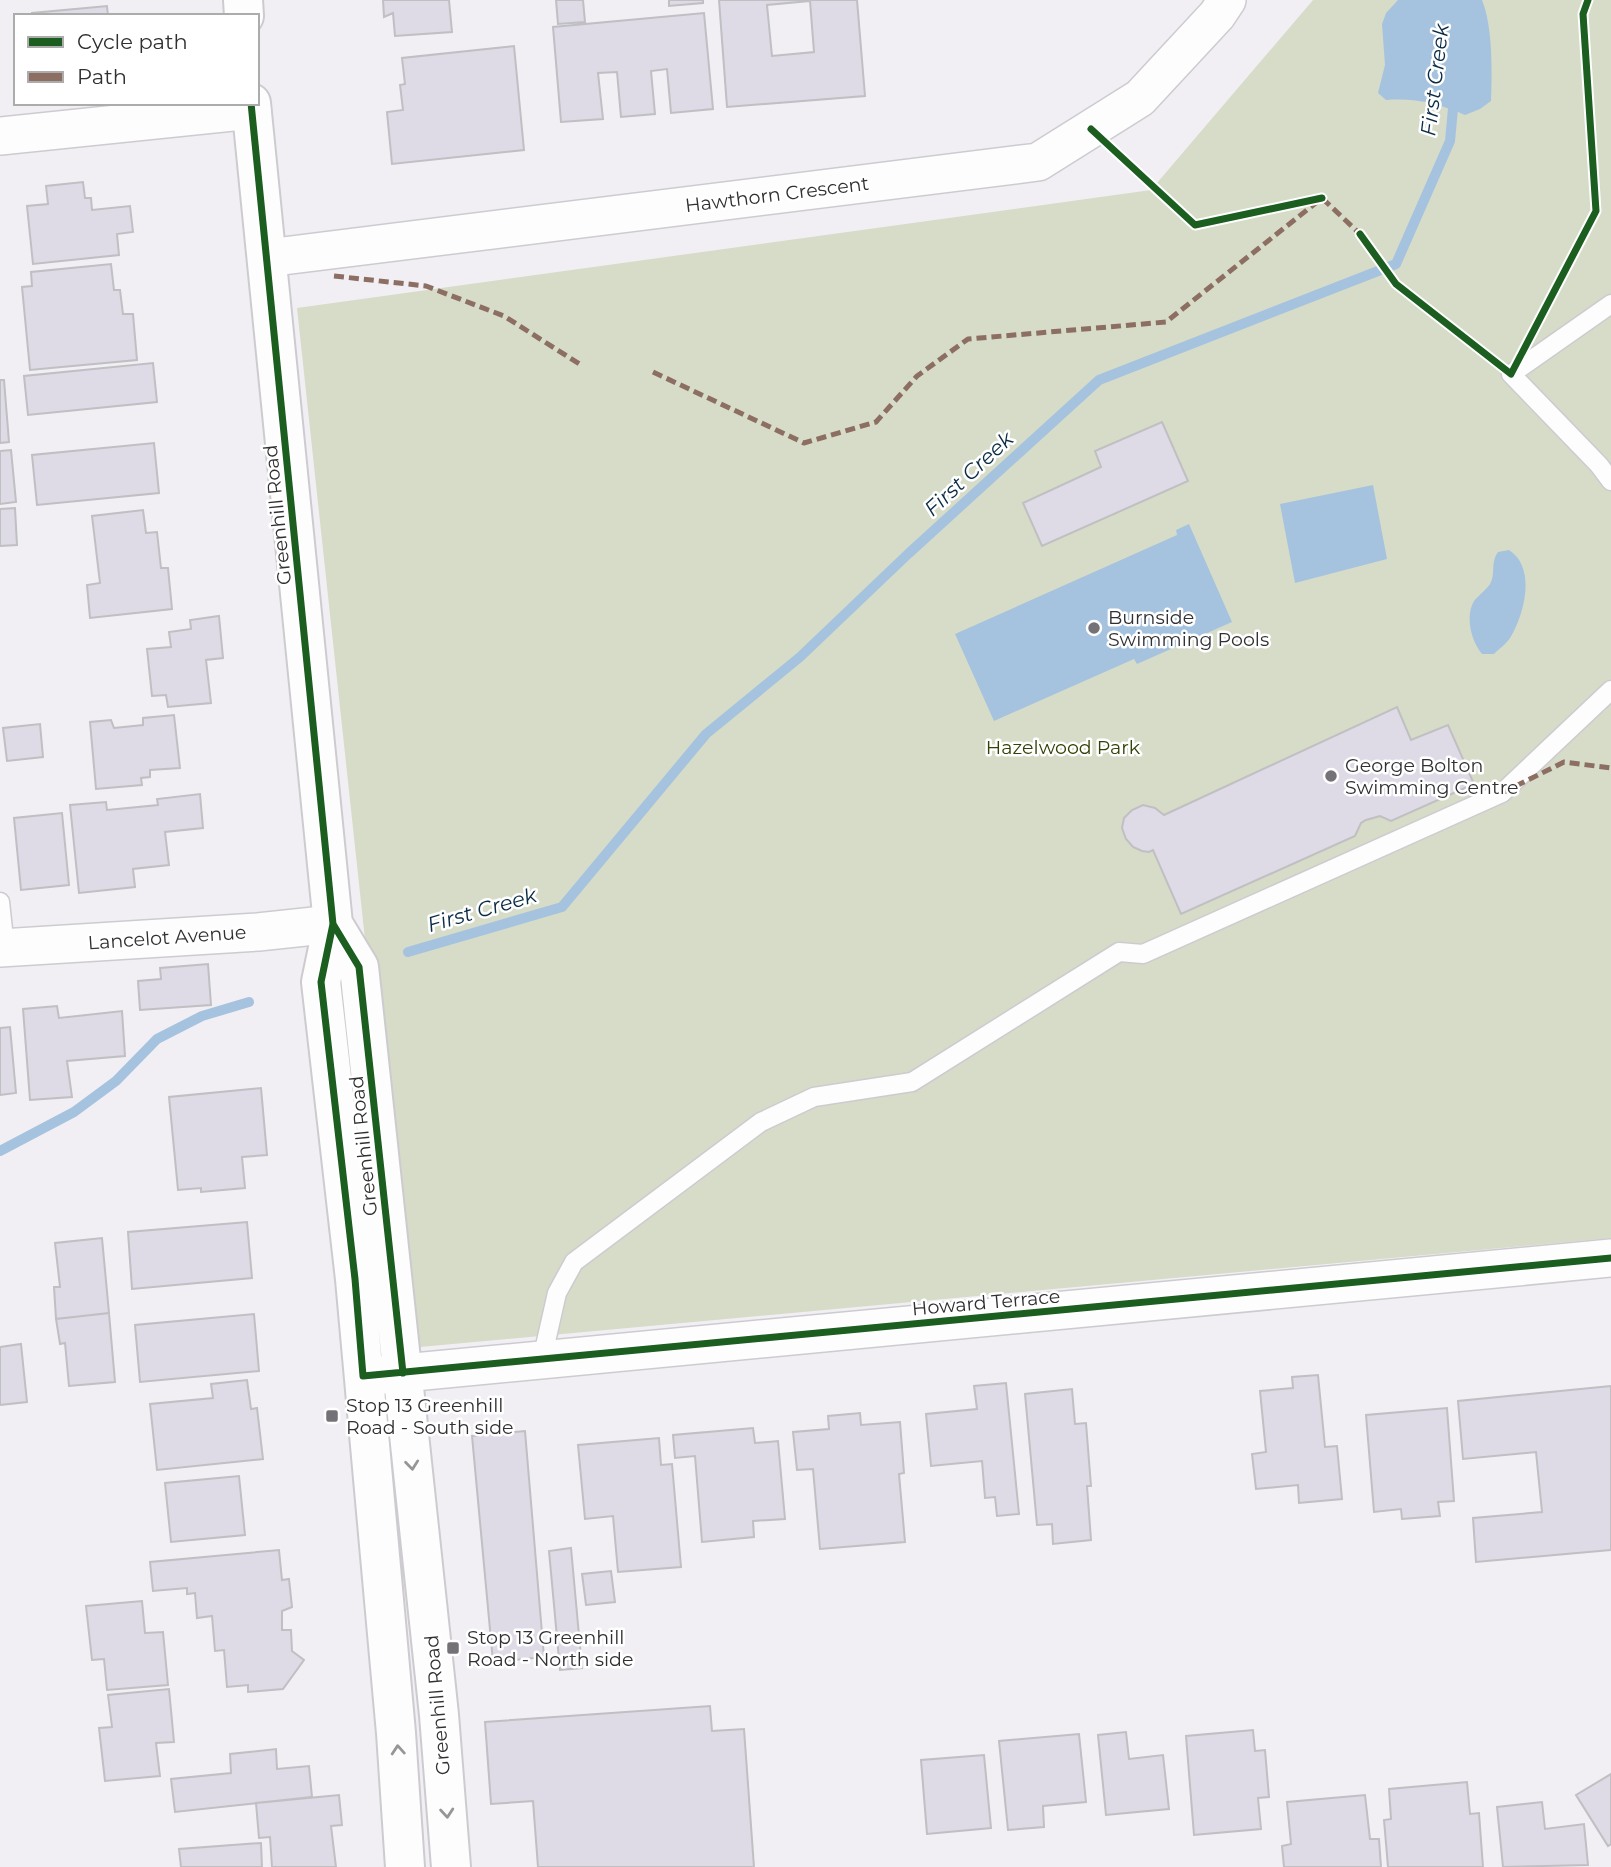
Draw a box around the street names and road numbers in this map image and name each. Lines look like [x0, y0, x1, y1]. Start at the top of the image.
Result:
street label: Hawthorn Crescent [684, 172, 871, 217]
street label: Greenhill Road [259, 444, 296, 586]
street label: Lancelot Avenue [87, 920, 247, 955]
street label: Greenhill Road [345, 1075, 382, 1217]
street label: Howard Terrace [911, 1285, 1061, 1320]
street label: Greenhill Road [420, 1634, 455, 1776]

